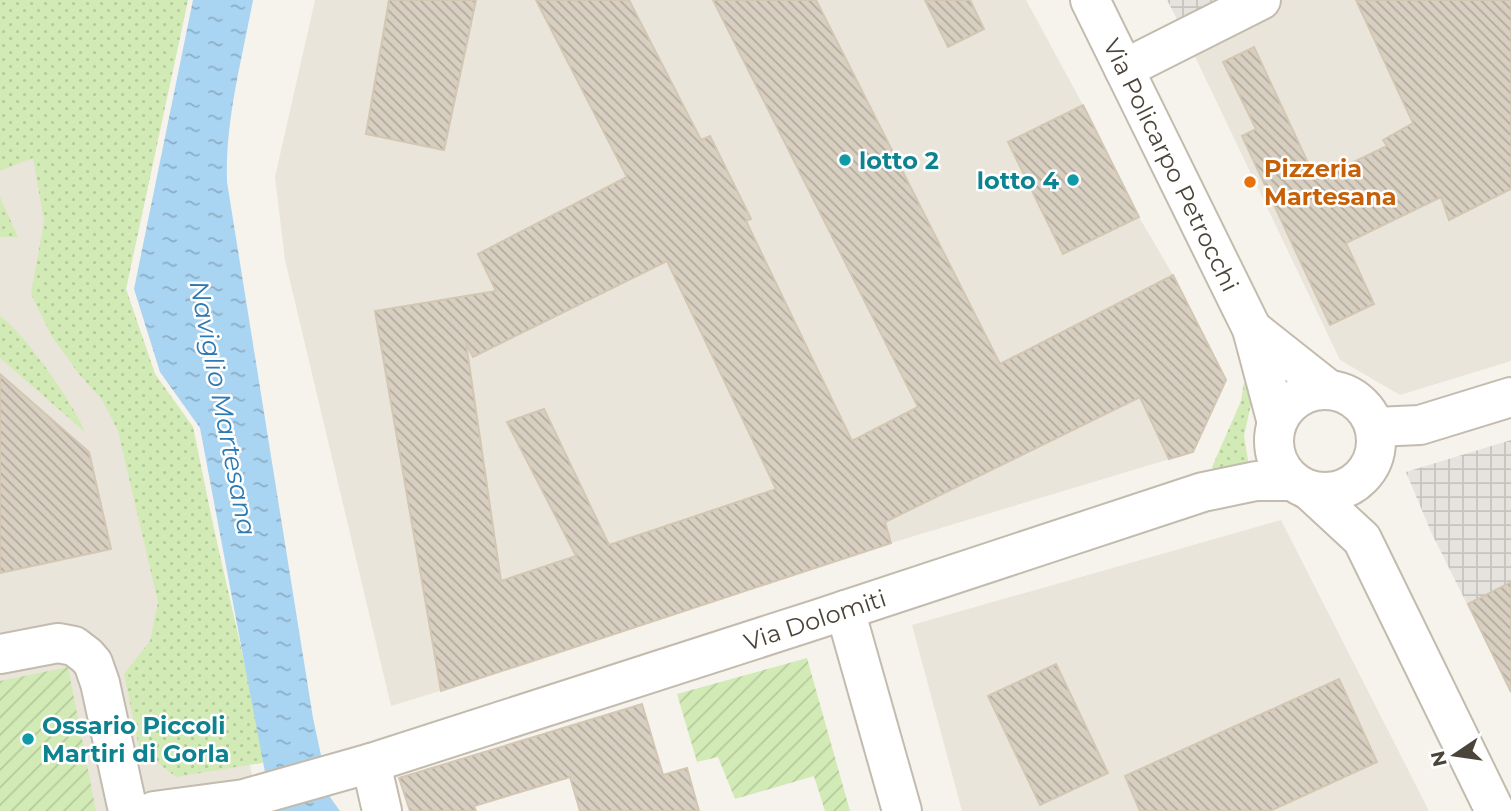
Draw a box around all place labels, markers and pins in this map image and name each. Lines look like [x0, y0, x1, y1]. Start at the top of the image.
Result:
place label: lotto 2 [859, 146, 939, 175]
marker: lotto 2 [837, 152, 853, 168]
place label: Pizzeria Martesana [1264, 154, 1397, 211]
place label: lotto 4 [977, 166, 1059, 195]
marker: lotto 4 [1065, 172, 1081, 188]
marker: Pizzeria Martesana [1242, 174, 1258, 190]
place label: Ossario Piccoli Martiri di Gorla [42, 711, 230, 768]
marker: Ossario Piccoli Martiri di Gorla [20, 731, 36, 747]

